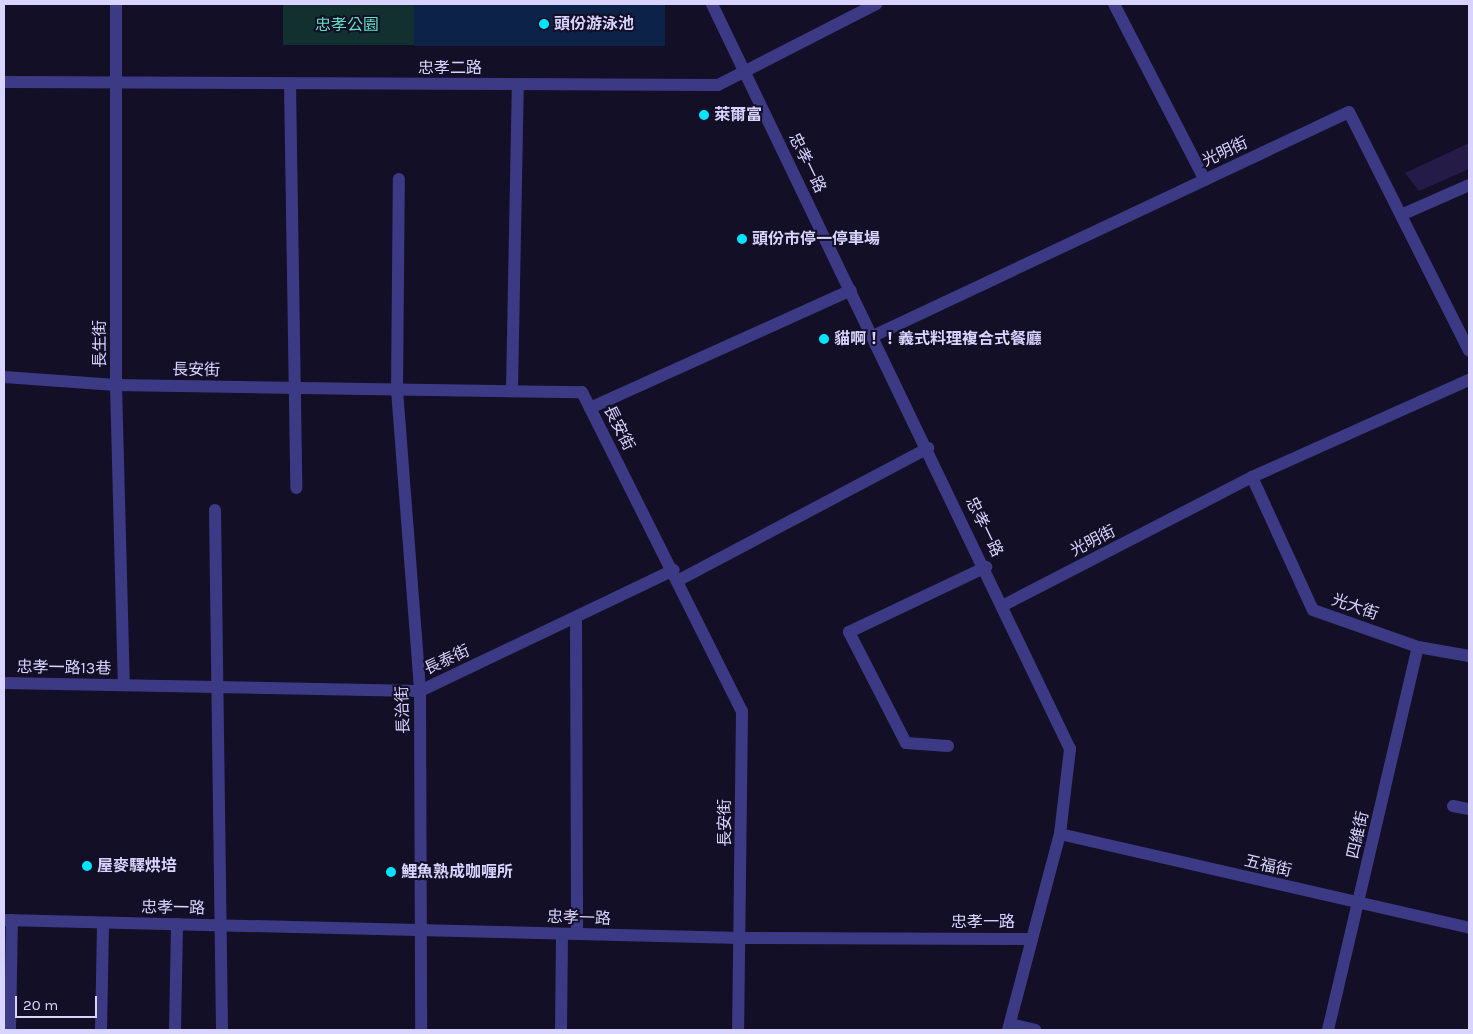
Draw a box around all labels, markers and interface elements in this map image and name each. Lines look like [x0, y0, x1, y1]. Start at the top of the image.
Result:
place label: 頭份游泳池 [554, 14, 634, 34]
park label: 忠孝公園 [315, 15, 379, 35]
marker: 頭份游泳池 [538, 18, 550, 30]
street label: 忠孝二路 [418, 58, 482, 78]
place label: 萊爾富 [714, 105, 762, 125]
marker: 萊爾富 [698, 109, 710, 121]
street label: 忠孝一路 [784, 130, 830, 196]
street label: 光明街 [1199, 133, 1251, 171]
place label: 頭份市停一停車場 [752, 229, 880, 249]
marker: 頭份市停一停車場 [736, 233, 748, 245]
street label: 長生街 [90, 320, 110, 368]
place label: 貓啊！！義式料理複合式餐廳 [834, 329, 1042, 349]
marker: 貓啊！！義式料理複合式餐廳 [818, 333, 830, 345]
street label: 長安街 [172, 360, 220, 380]
street label: 長安街 [600, 402, 638, 454]
street label: 忠孝一路 [961, 494, 1007, 560]
street label: 光明街 [1067, 522, 1119, 560]
street label: 光大街 [1329, 590, 1381, 624]
street label: 長泰街 [421, 641, 473, 679]
street label: 忠孝一路13巷 [16, 658, 112, 678]
street label: 長治街 [393, 686, 413, 734]
street label: 長安街 [715, 799, 735, 847]
street label: 四維街 [1343, 809, 1373, 861]
street label: 五福街 [1242, 851, 1294, 881]
place label: 屋麥驛烘培 [97, 856, 177, 876]
marker: 屋麥驛烘培 [81, 860, 93, 872]
place label: 鯉魚熟成咖喱所 [401, 862, 513, 882]
marker: 鯉魚熟成咖喱所 [385, 866, 397, 878]
street label: 忠孝一路 [141, 898, 205, 918]
street label: 忠孝一路 [547, 907, 611, 929]
street label: 忠孝一路 [951, 912, 1015, 932]
scale bar [18, 986, 100, 1018]
text: 20 m [23, 996, 58, 1014]

